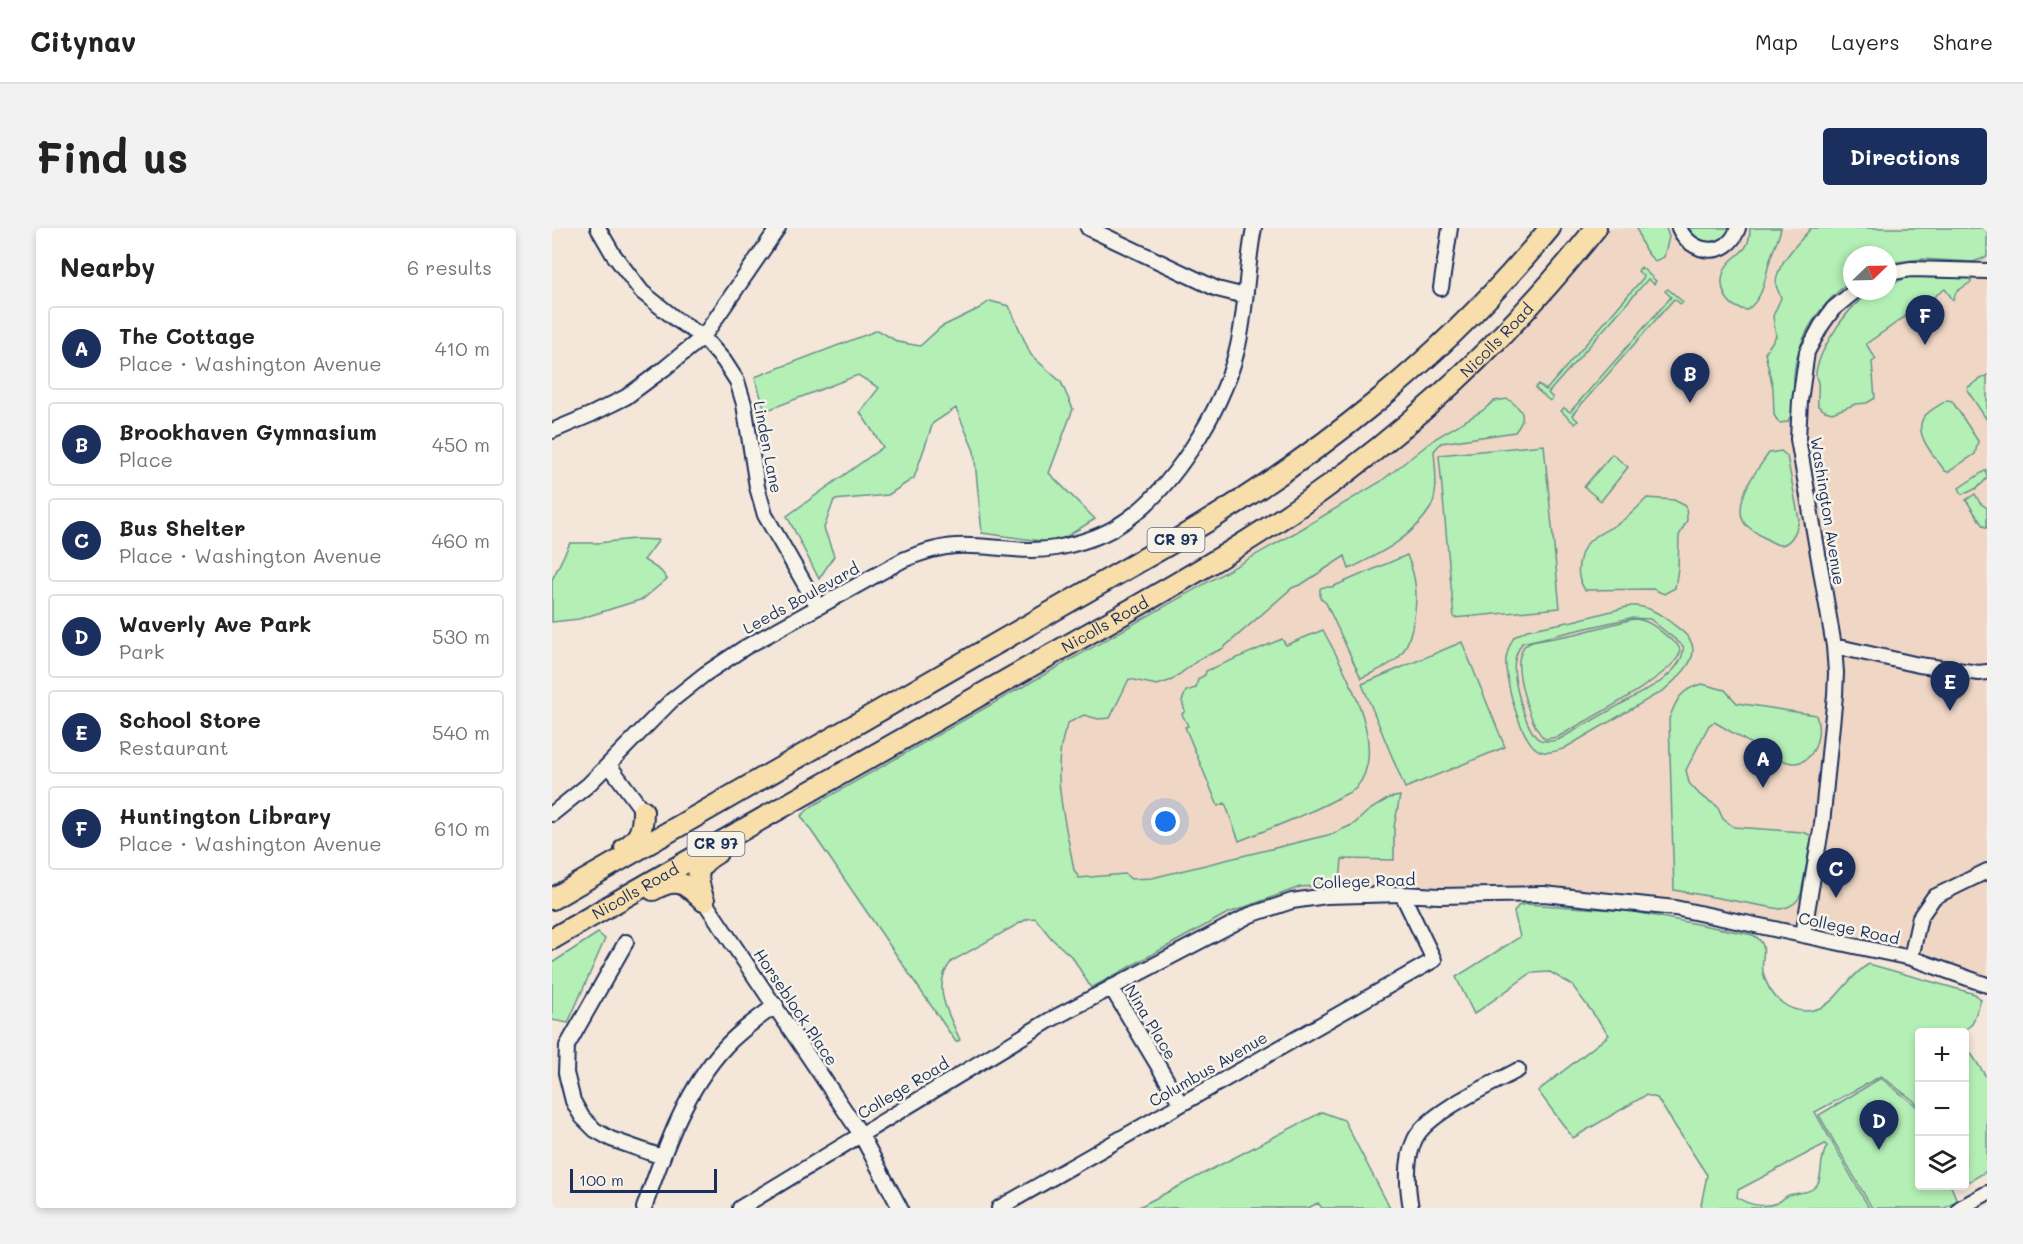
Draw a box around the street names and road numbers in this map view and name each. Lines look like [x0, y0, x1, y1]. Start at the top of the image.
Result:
street label: Nicolls Road [1455, 298, 1537, 382]
street label: Linden Lane [749, 399, 788, 495]
street label: Washington Avenue [1806, 435, 1851, 587]
road number: CR 97 [1148, 528, 1204, 552]
street label: Leeds Boulevard [739, 557, 863, 638]
street label: Nicolls Road [1057, 591, 1152, 657]
road number: CR 97 [688, 832, 744, 856]
street label: Nicolls Road [588, 858, 682, 924]
street label: College Road [1312, 868, 1416, 893]
street label: College Road [1797, 907, 1902, 948]
street label: Horseblock Place [750, 944, 843, 1069]
street label: Nina Place [1121, 980, 1182, 1063]
street label: Columbus Avenue [1145, 1026, 1271, 1111]
street label: College Road [853, 1052, 952, 1123]

